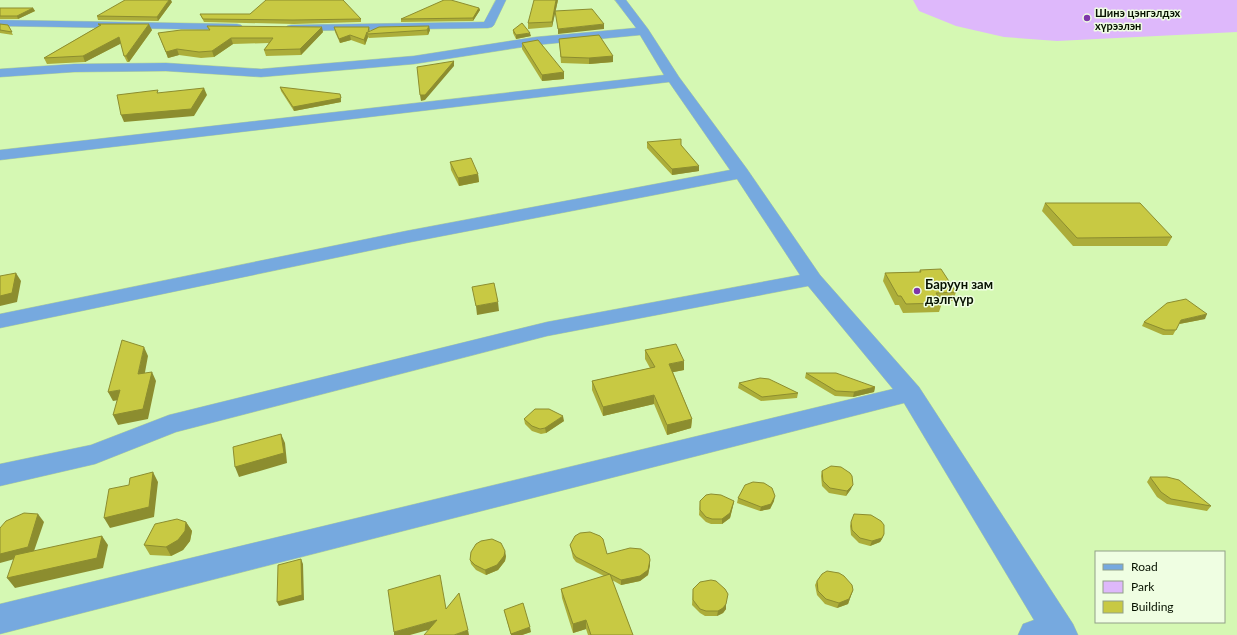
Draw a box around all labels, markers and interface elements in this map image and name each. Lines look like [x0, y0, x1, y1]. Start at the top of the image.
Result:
place label: Шинэ цэнгэлдэх хүрээлэн [1095, 6, 1180, 32]
marker: Шинэ цэнгэлдэх хүрээлэн [1082, 13, 1092, 23]
place label: Баруун зам дэлгүүр [925, 276, 993, 307]
marker: Баруун зам дэлгүүр [912, 286, 922, 296]
legend [1095, 551, 1225, 623]
text: Road [1131, 559, 1158, 574]
text: Park [1131, 579, 1155, 594]
text: Building [1131, 599, 1174, 614]

